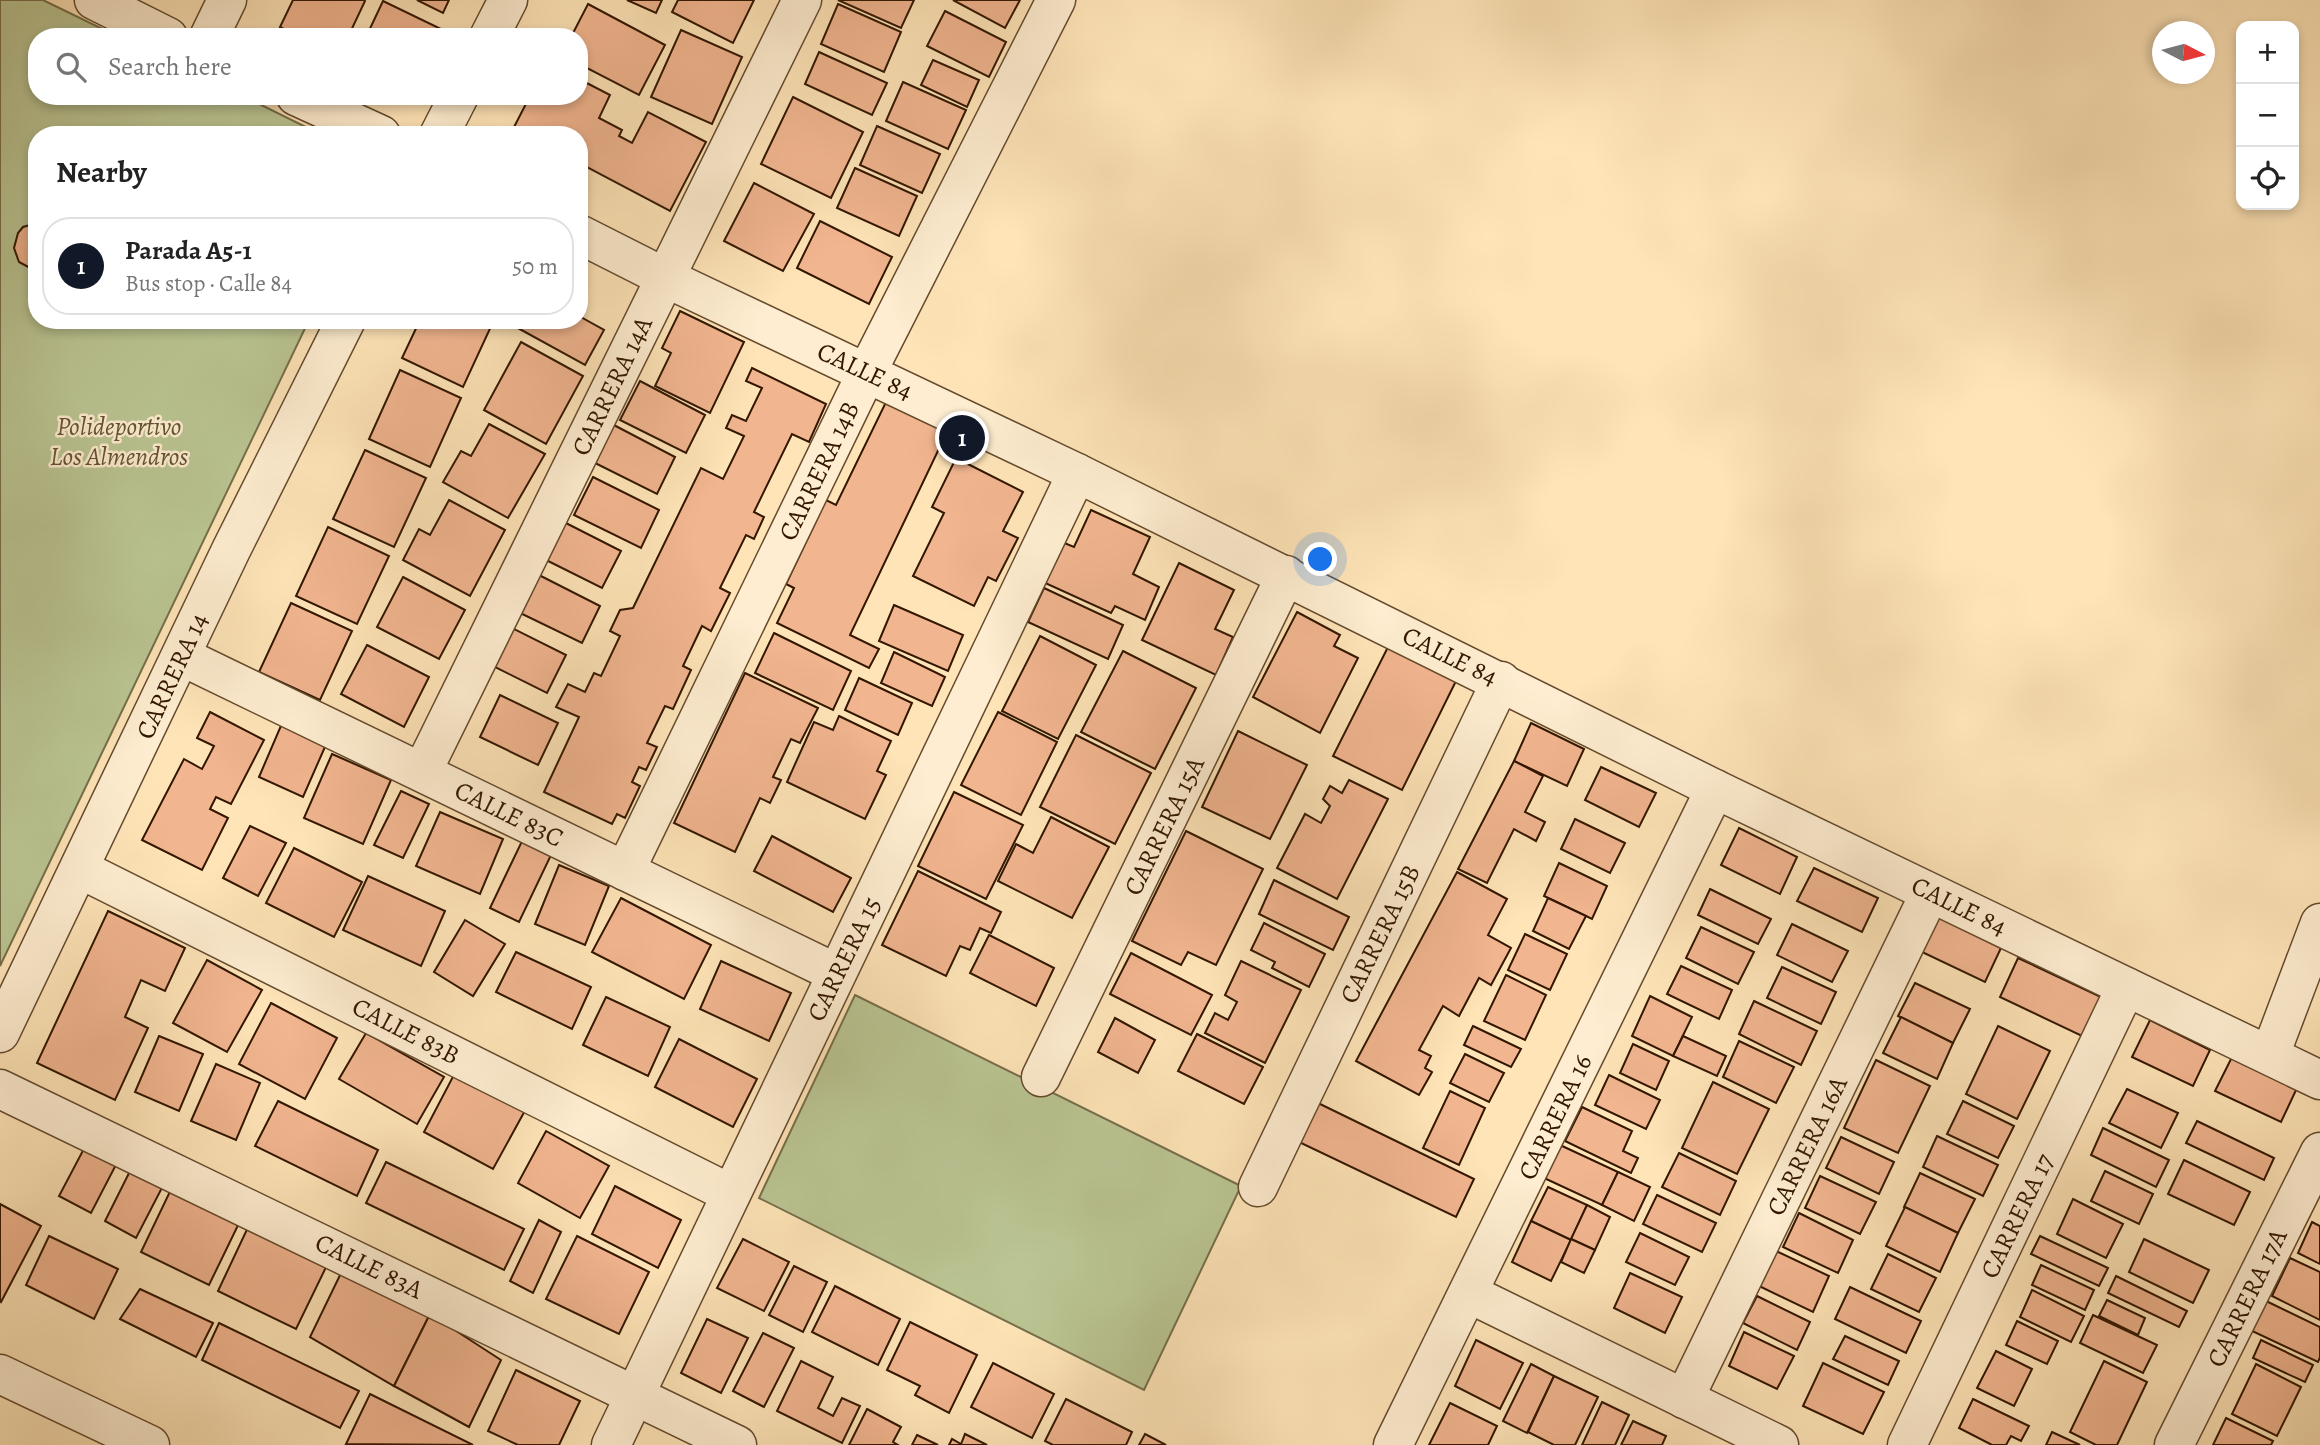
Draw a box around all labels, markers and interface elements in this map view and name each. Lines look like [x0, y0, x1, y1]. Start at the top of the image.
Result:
north arrow [2152, 21, 2215, 84]
map controls [2236, 21, 2299, 210]
button: + [2236, 21, 2299, 84]
search box [28, 28, 588, 105]
icon: search [52, 48, 90, 86]
text: Search here [108, 49, 232, 84]
button: − [2236, 84, 2299, 147]
button: locate [2236, 147, 2299, 210]
text: Nearby [56, 152, 147, 192]
text: Parada A5-1 [125, 233, 252, 268]
text: 1 [77, 251, 85, 282]
text: 50 m [512, 251, 558, 282]
text: Bus stop · Calle 84 [125, 268, 292, 299]
street label: CARRERA 14A [563, 310, 661, 461]
street label: CALLE 84 [812, 334, 919, 408]
street label: CARRERA 14B [770, 395, 868, 547]
park label: Polideportivo Los Almendros [50, 409, 188, 474]
pin: 1 [939, 412, 985, 464]
your location [1303, 542, 1337, 576]
street label: CARRERA 14 [128, 607, 217, 745]
street label: CALLE 84 [1397, 618, 1504, 694]
street label: CARRERA 15A [1115, 750, 1213, 901]
street label: CALLE 83C [449, 773, 569, 855]
street label: CARRERA 15B [1331, 859, 1429, 1009]
street label: CALLE 84 [1906, 868, 2013, 944]
street label: CARRERA 15 [799, 891, 889, 1027]
street label: CALLE 83B [346, 989, 466, 1073]
street label: CARRERA 16 [1510, 1048, 1600, 1186]
street label: CARRERA 16A [1758, 1070, 1856, 1221]
street label: CARRERA 17 [1972, 1148, 2062, 1284]
street label: CARRERA 17A [2198, 1222, 2296, 1373]
street label: CALLE 83A [309, 1225, 429, 1307]

